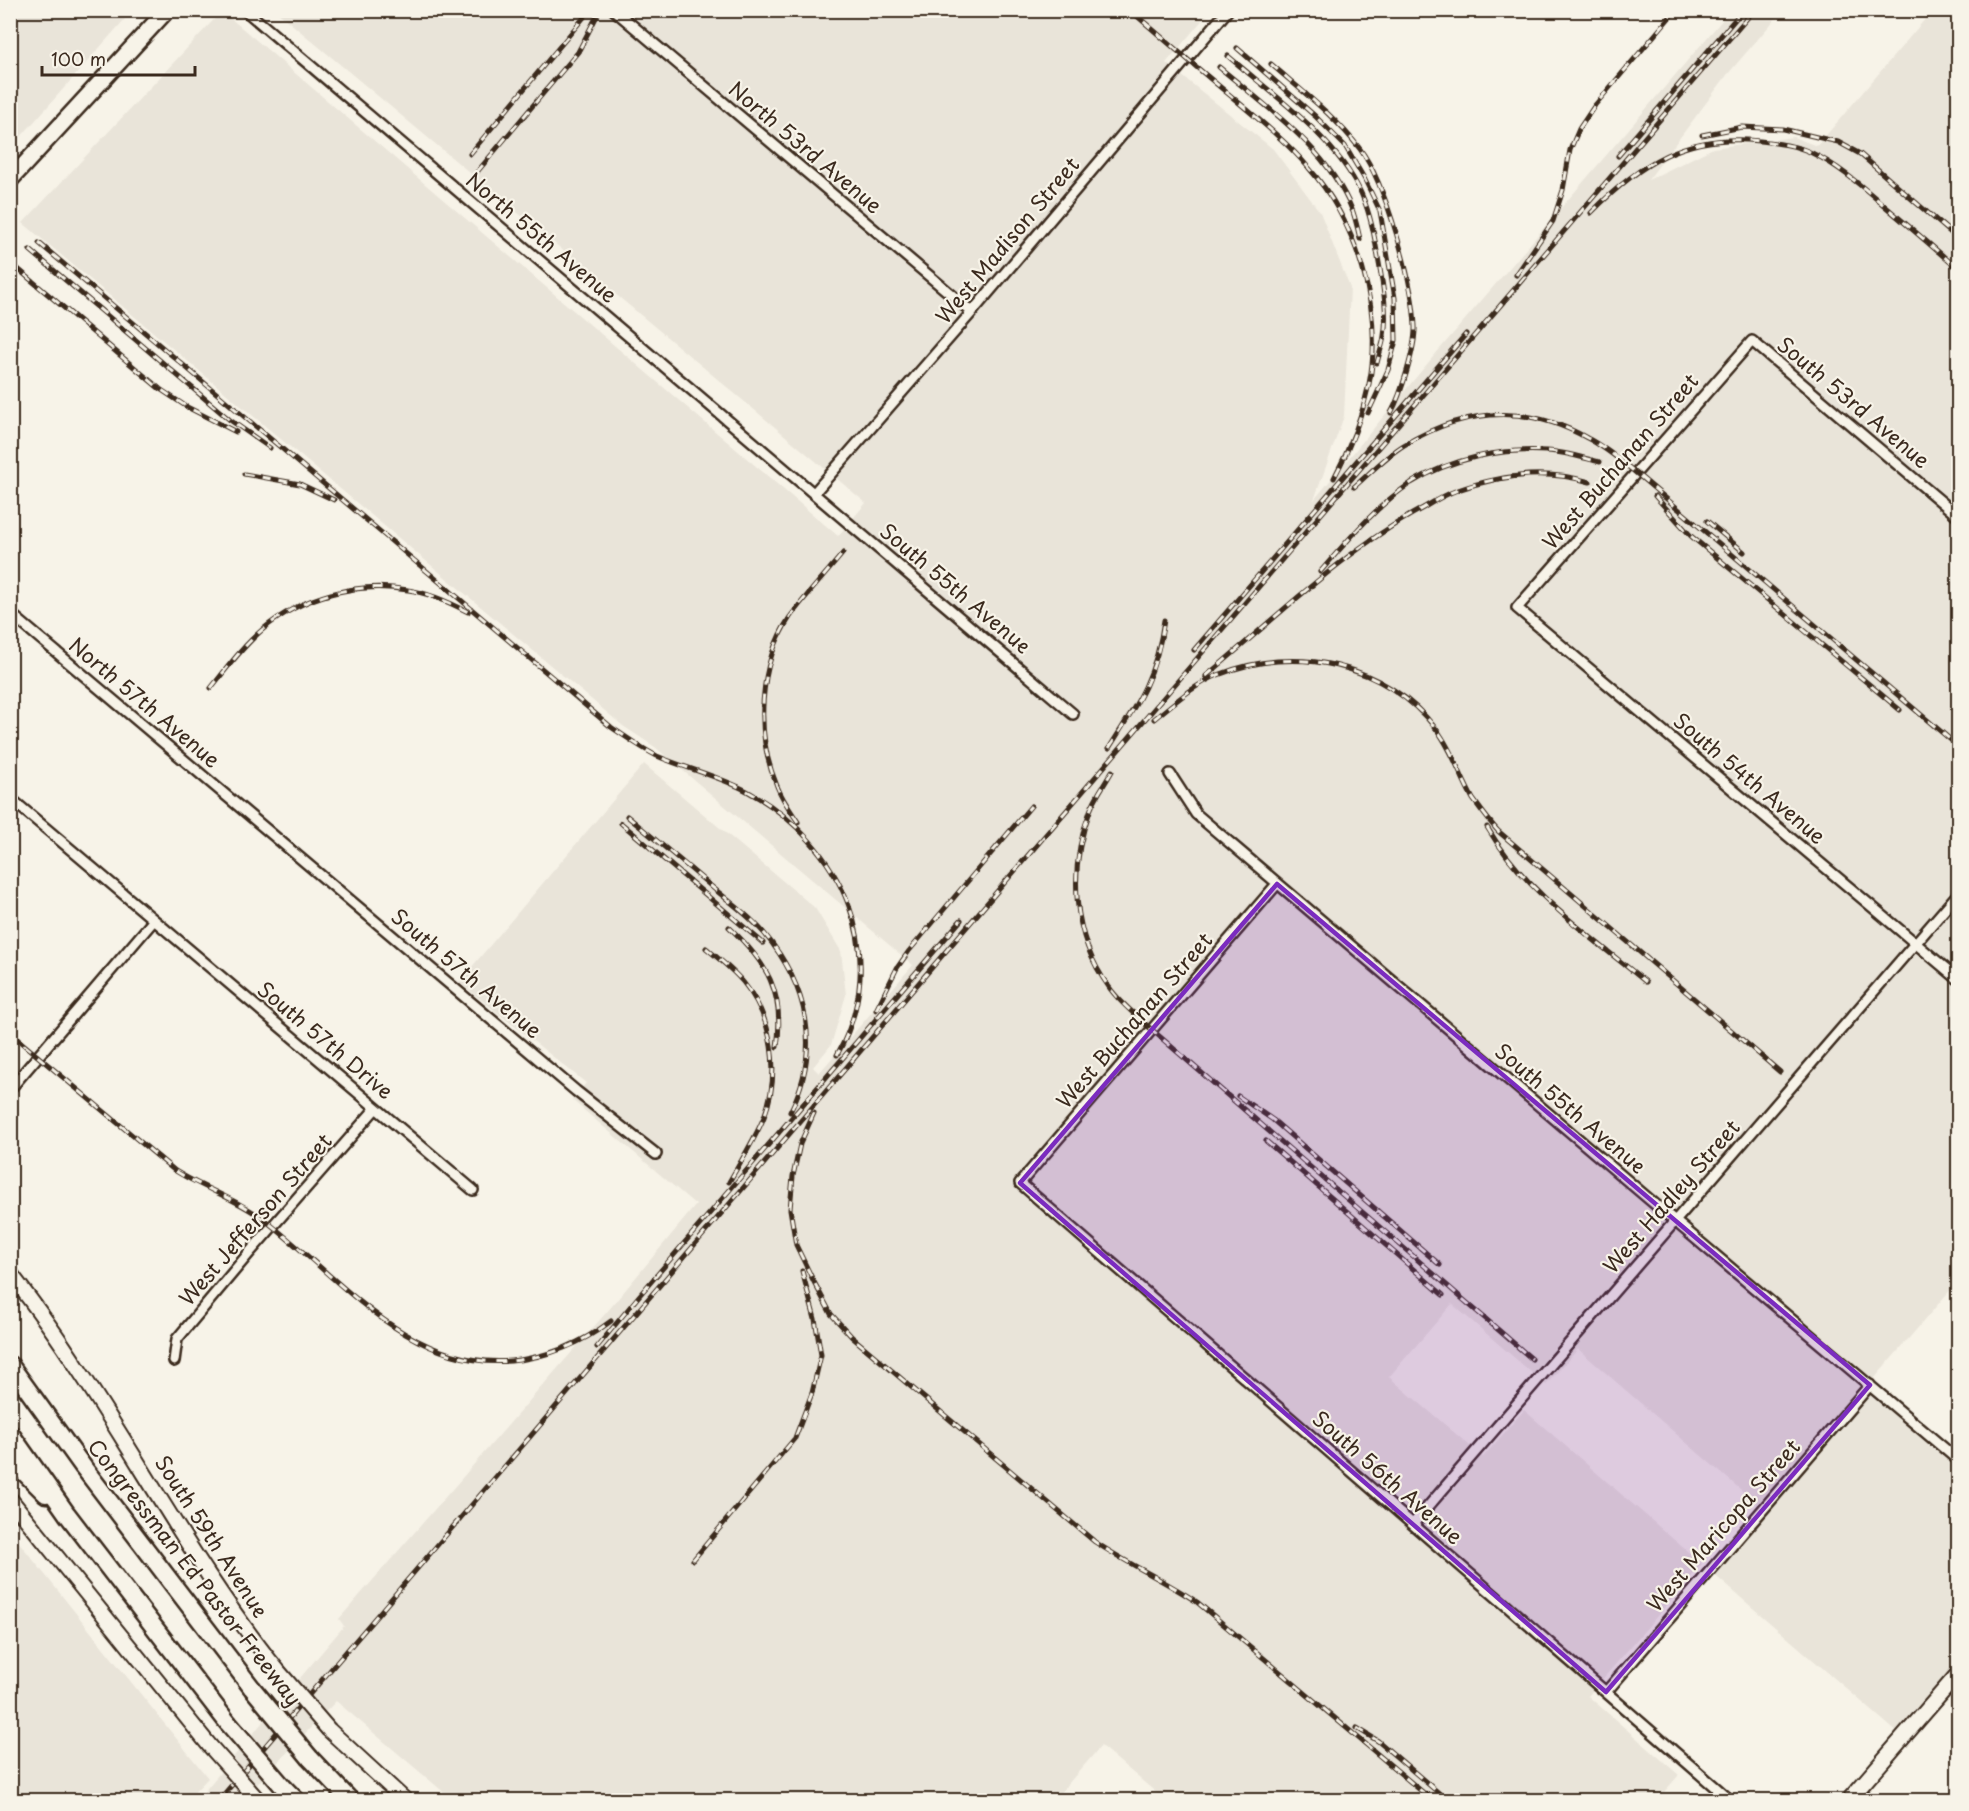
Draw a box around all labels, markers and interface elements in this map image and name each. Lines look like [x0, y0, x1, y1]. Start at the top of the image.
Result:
scale bar [42, 39, 195, 77]
text: 100 m [51, 45, 106, 72]
street label: North 53rd Avenue [723, 73, 890, 220]
street label: West Madison Street [927, 149, 1086, 330]
street label: North 55th Avenue [460, 164, 625, 309]
street label: South 53rd Avenue [1771, 328, 1938, 475]
street label: West Buchanan Street [1534, 365, 1705, 556]
street label: South 55th Avenue [874, 515, 1039, 660]
street label: North 57th Avenue [63, 629, 228, 774]
street label: South 54th Avenue [1667, 704, 1833, 851]
street label: South 57th Avenue [385, 900, 549, 1045]
street label: West Buchanan Street [1048, 924, 1219, 1115]
street label: South 57th Drive [251, 973, 401, 1106]
street label: South 55th Avenue [1489, 1035, 1654, 1180]
street label: West Hadley Street [1594, 1112, 1747, 1280]
street label: West Jefferson Street [170, 1125, 339, 1312]
street label: South 56th Avenue [1306, 1402, 1471, 1551]
street label: Congressman Ed Pastor Freeway [81, 1431, 310, 1712]
street label: West Maricopa Street [1638, 1431, 1807, 1618]
street label: South 59th Avenue [148, 1448, 277, 1623]

